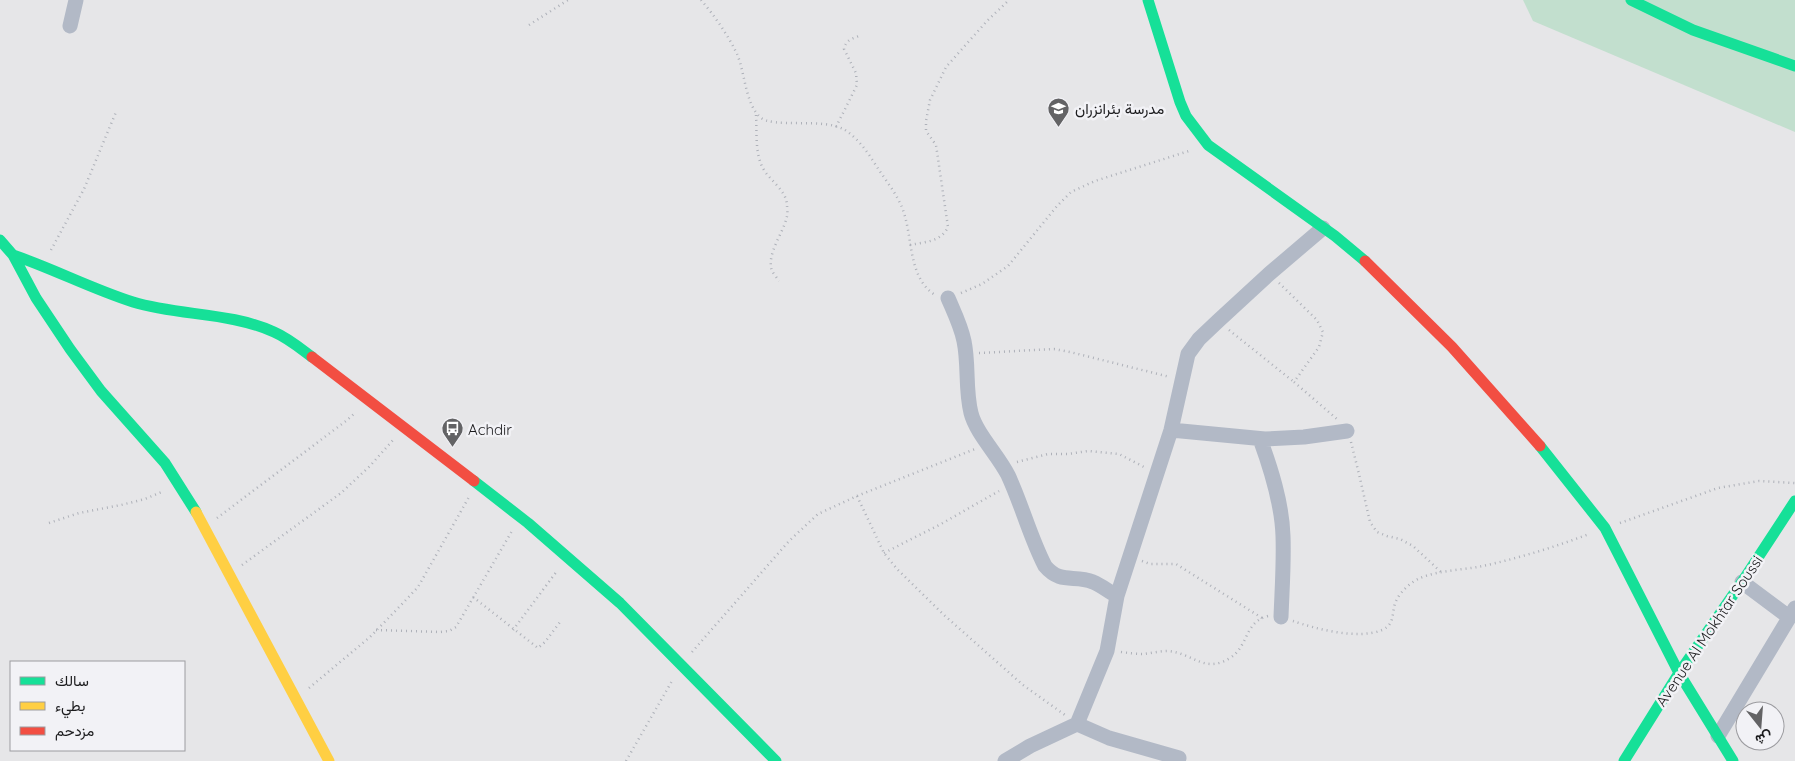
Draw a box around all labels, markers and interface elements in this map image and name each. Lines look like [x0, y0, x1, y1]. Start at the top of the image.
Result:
school or university icon: مدرسة بئرانزران [1047, 96, 1071, 127]
place label: مدرسة بئرانزران [1075, 99, 1164, 118]
bus stop icon: Achdir [440, 417, 464, 448]
place label: Achdir [468, 420, 512, 439]
street label: Avenue Al Mokhtar Soussi [1651, 552, 1767, 710]
legend [10, 661, 185, 751]
text: سالك [55, 671, 89, 690]
text: بطيء [55, 696, 85, 719]
north arrow [1735, 701, 1785, 751]
text: مزدحم [55, 721, 94, 741]
text: ش [1753, 727, 1774, 750]

